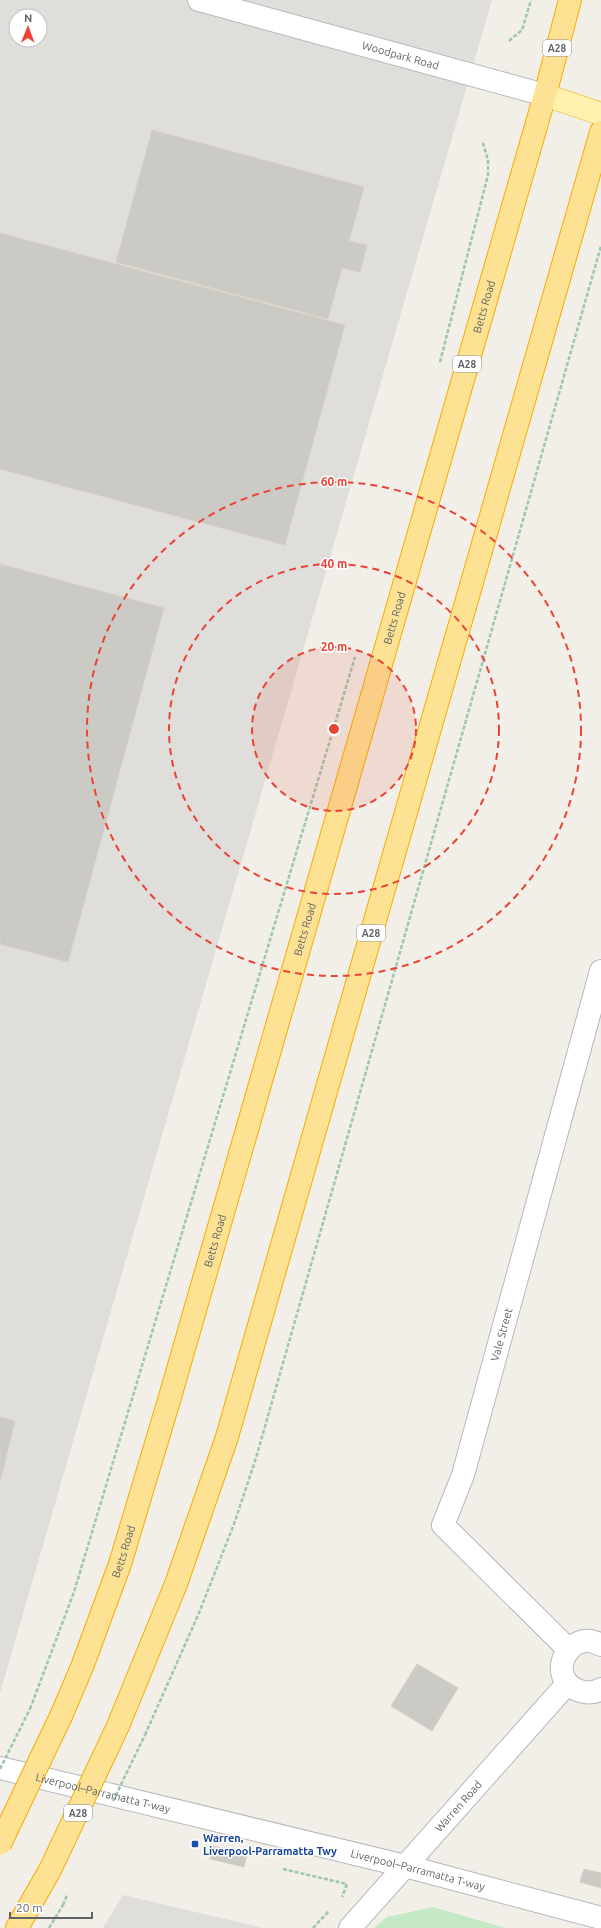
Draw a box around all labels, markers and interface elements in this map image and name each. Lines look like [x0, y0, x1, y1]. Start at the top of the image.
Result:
north arrow [8, 8, 48, 48]
text: N [24, 12, 32, 24]
street label: Woodpark Road [361, 39, 440, 72]
road number: A28 [543, 40, 571, 56]
street label: Betts Road [471, 279, 497, 335]
road number: A28 [453, 356, 481, 372]
text: 60 m [321, 475, 347, 488]
text: 40 m [321, 557, 347, 570]
street label: Betts Road [381, 590, 408, 646]
text: 20 m [321, 640, 347, 653]
centre of rings [327, 722, 341, 736]
street label: Betts Road [291, 902, 318, 957]
road number: A28 [357, 925, 385, 941]
street label: Betts Road [202, 1213, 228, 1269]
street label: Vale Street [488, 1306, 515, 1362]
street label: Betts Road [109, 1524, 137, 1580]
street label: Liverpool–Parramatta T-way [35, 1771, 172, 1815]
street label: Warren Road [432, 1778, 484, 1834]
road number: A28 [64, 1805, 92, 1821]
place label: Warren, Liverpool-Parramatta Twy [203, 1832, 337, 1857]
marker: Warren, Liverpool-Parramatta Twy [190, 1839, 200, 1849]
street label: Liverpool–Parramatta T-way [349, 1847, 487, 1893]
scale bar [10, 1894, 92, 1920]
text: 20 m [16, 1901, 43, 1914]

